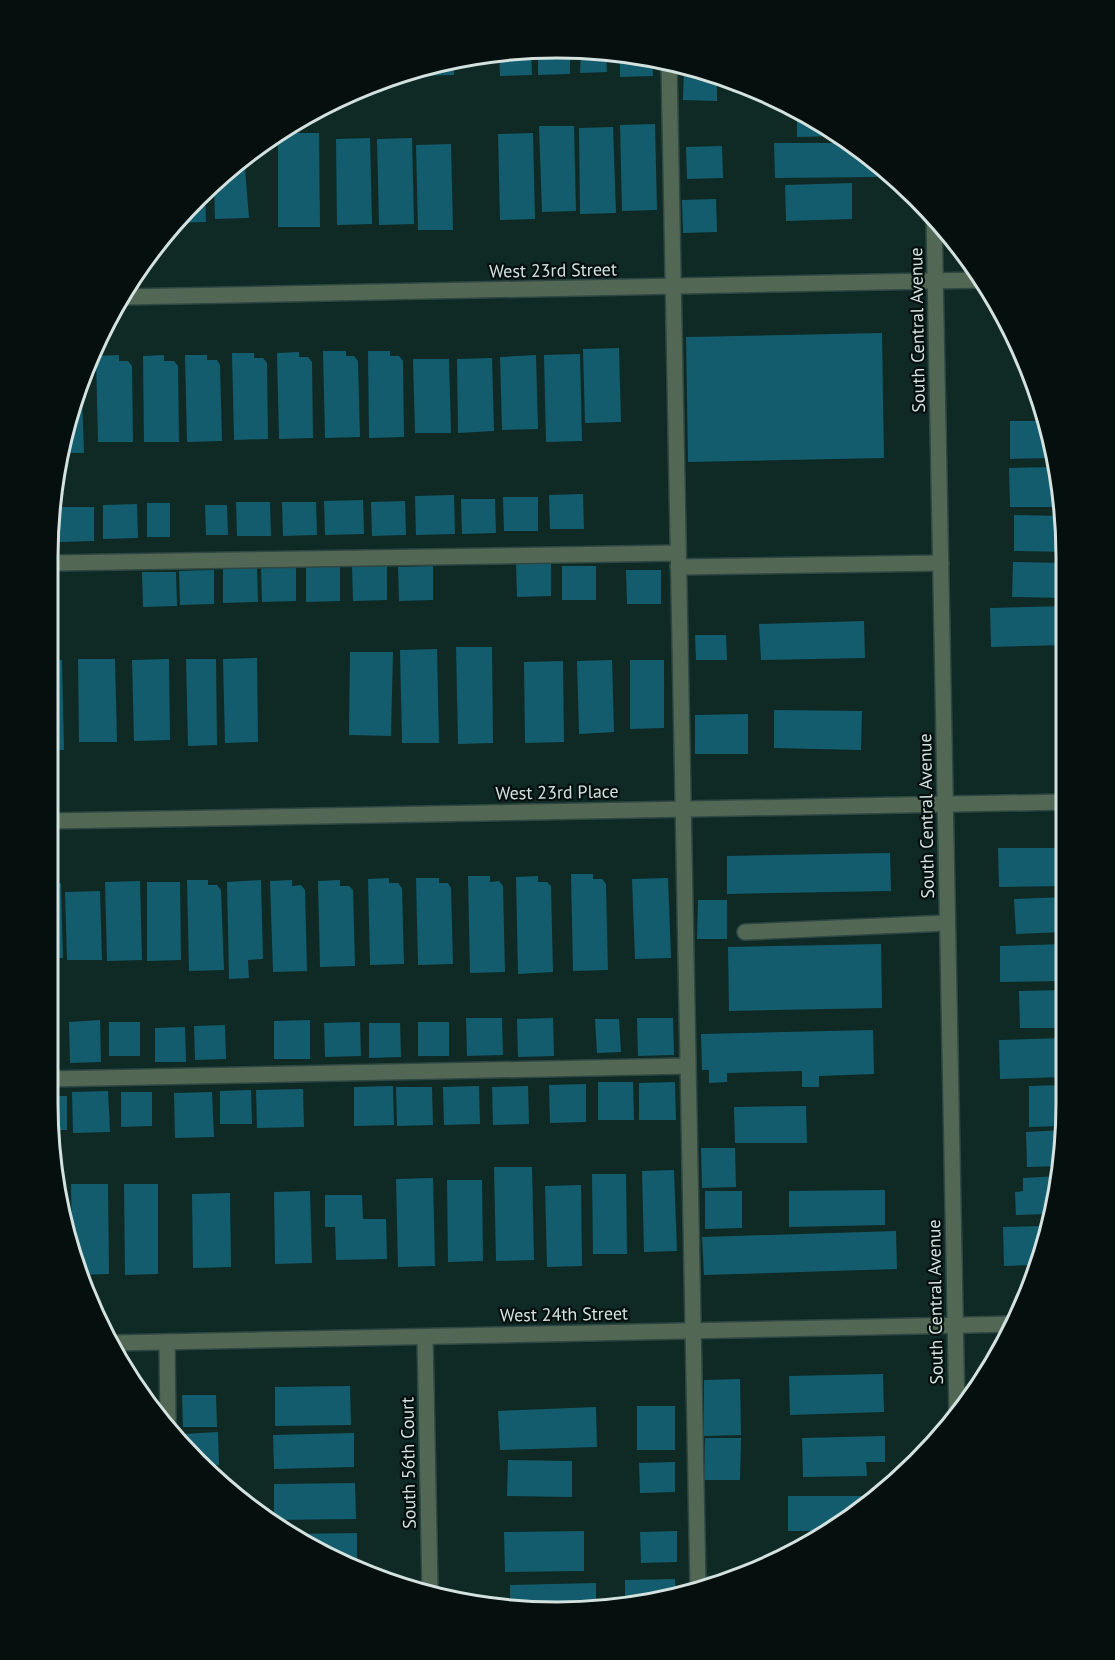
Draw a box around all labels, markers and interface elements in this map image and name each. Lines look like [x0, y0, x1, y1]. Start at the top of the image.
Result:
street label: South Central Avenue [904, 247, 930, 413]
street label: West 23rd Street [489, 257, 617, 283]
street label: South Central Avenue [913, 733, 939, 899]
street label: West 23rd Place [495, 779, 619, 805]
street label: South Central Avenue [922, 1219, 948, 1385]
street label: West 24th Street [500, 1301, 628, 1327]
street label: South 56th Court [395, 1397, 421, 1529]

